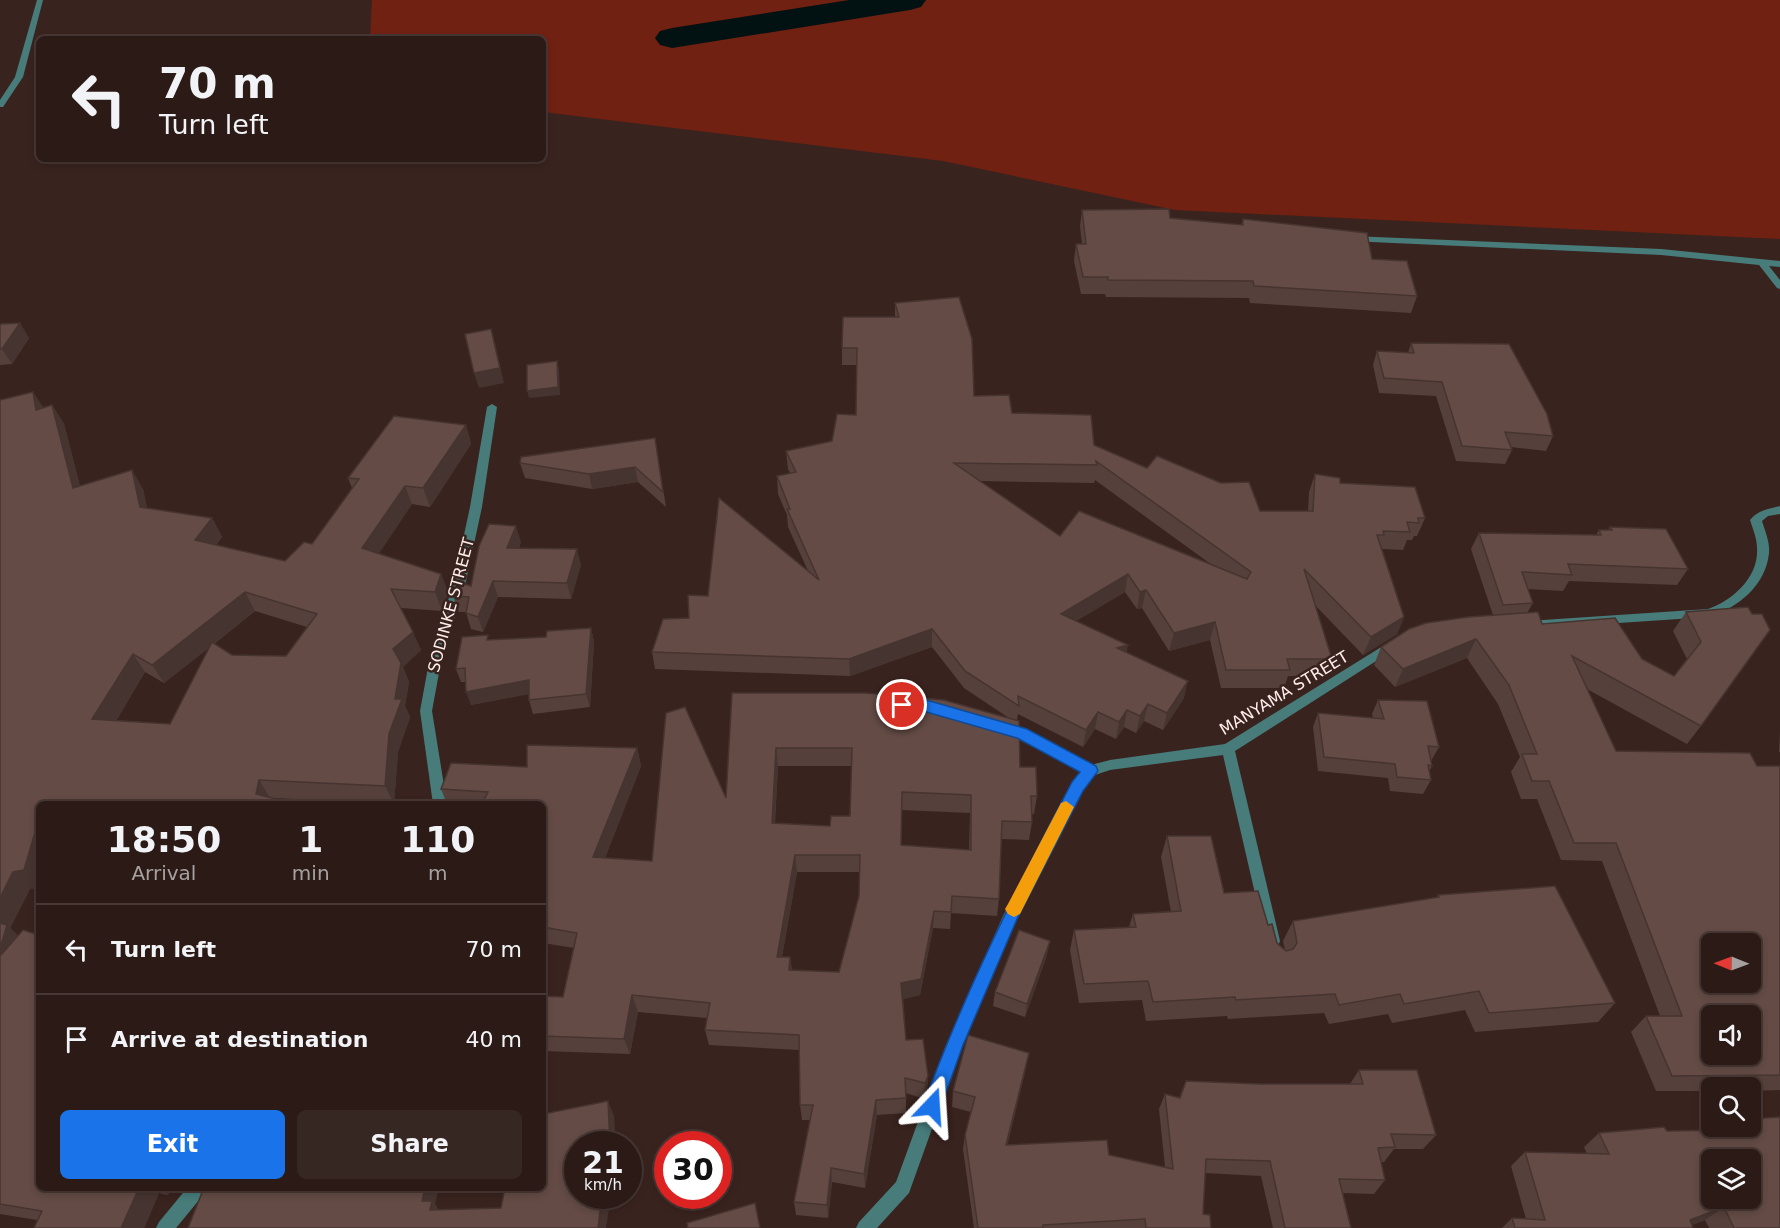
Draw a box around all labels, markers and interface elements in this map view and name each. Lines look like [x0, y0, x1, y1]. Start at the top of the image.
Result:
text: 70 m [159, 59, 276, 108]
icon: left [60, 60, 138, 138]
text: Turn left [159, 109, 269, 140]
street label: SODINKE STREET [424, 535, 478, 674]
street label: MANYAMA STREET [1216, 647, 1352, 739]
pin [876, 679, 927, 730]
icon: arrive [885, 688, 918, 721]
text: 18:50 [107, 819, 221, 860]
text: 1 [298, 819, 323, 860]
text: 110 [400, 819, 475, 860]
text: Arrival [131, 861, 196, 885]
text: min [292, 861, 330, 885]
text: m [428, 861, 448, 885]
icon: left [60, 933, 93, 966]
north arrow [1701, 933, 1761, 993]
map controls [1701, 933, 1761, 1209]
text: Turn left [111, 937, 216, 962]
text: 70 m [466, 937, 522, 962]
button: sound [1701, 1005, 1761, 1065]
icon: arrive [60, 1023, 93, 1056]
text: Arrive at destination [111, 1027, 368, 1052]
text: 40 m [466, 1027, 522, 1052]
position arrow [900, 1074, 964, 1138]
button: search [1701, 1077, 1761, 1137]
button: Exit [60, 1110, 285, 1179]
button: Share [297, 1110, 522, 1179]
speed limit sign: 30 [654, 1131, 732, 1209]
text: 21 [582, 1145, 624, 1180]
button: layers [1701, 1149, 1761, 1209]
text: km/h [584, 1176, 622, 1194]

